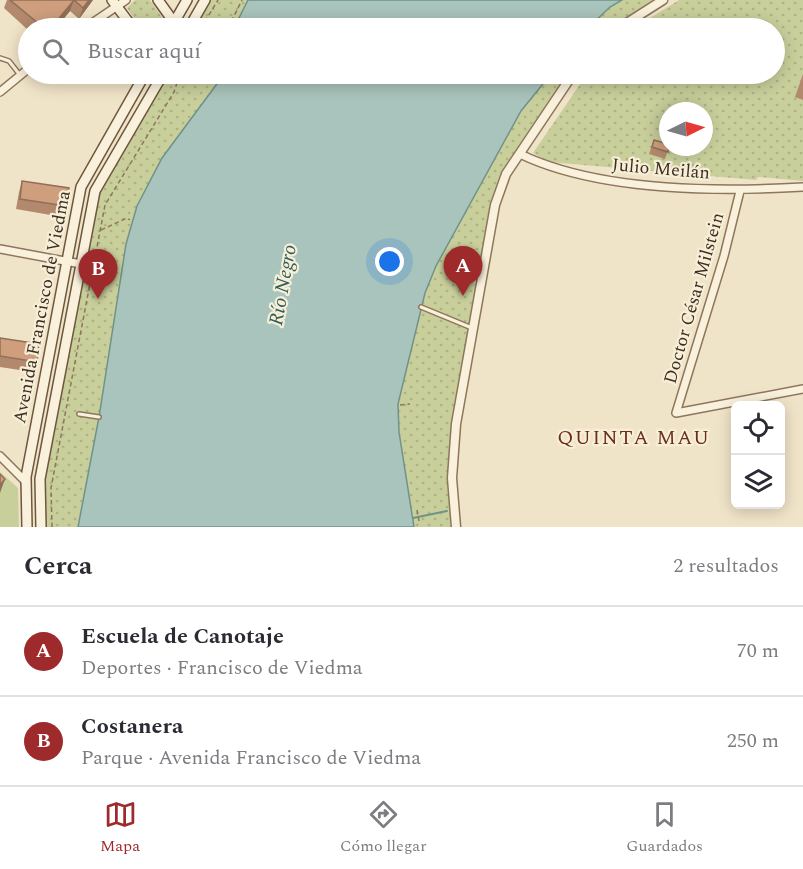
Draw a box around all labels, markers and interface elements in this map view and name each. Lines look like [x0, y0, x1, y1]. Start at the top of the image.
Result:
search box [18, 18, 785, 84]
icon: search [39, 35, 72, 68]
text: Buscar aquí [87, 35, 201, 68]
north arrow [659, 102, 713, 156]
street label: Julio Meilán [611, 151, 711, 187]
street label: Avenida Francisco de Viedma [6, 188, 78, 426]
street label: Doctor César Milstein [657, 209, 731, 387]
water label: Río Negro [261, 242, 305, 328]
pin: A [444, 246, 482, 296]
your location [375, 247, 404, 276]
pin: B [78, 250, 118, 299]
map controls [731, 401, 785, 509]
button: locate [731, 401, 785, 455]
district label: QUINTA MAU [557, 423, 711, 453]
button: layers [731, 455, 785, 509]
text: Cerca [24, 546, 92, 586]
text: 2 resultados [673, 551, 779, 581]
text: Escuela de Canotaje [81, 620, 284, 653]
text: A [36, 636, 51, 666]
text: 70 m [737, 636, 779, 666]
text: Deportes · Francisco de Viedma [81, 653, 363, 683]
text: Costanera [81, 710, 183, 743]
text: B [36, 726, 51, 756]
text: 250 m [727, 726, 779, 756]
text: Parque · Avenida Francisco de Viedma [81, 743, 421, 773]
tab: Mapa [100, 798, 140, 858]
tab: Cómo llegar [340, 798, 426, 858]
tab: Guardados [626, 798, 703, 858]

